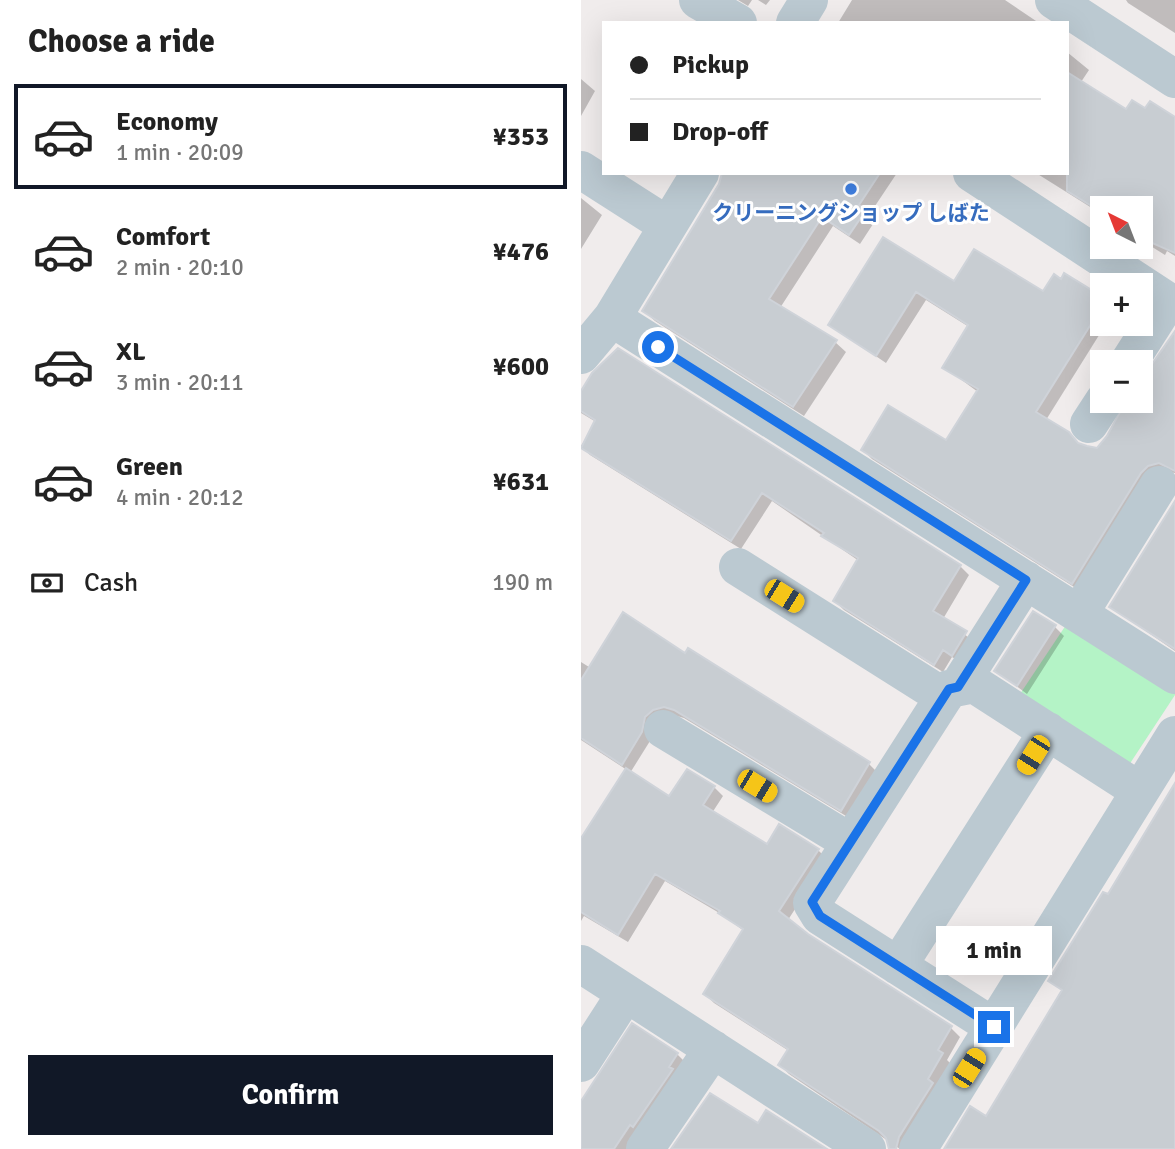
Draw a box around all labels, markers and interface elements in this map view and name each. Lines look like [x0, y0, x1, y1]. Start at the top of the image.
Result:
text: Choose a ride [28, 22, 215, 61]
text: Pickup [672, 49, 749, 81]
icon: car [32, 105, 95, 168]
text: Economy [116, 106, 218, 138]
text: Drop-off [672, 116, 768, 148]
text: ¥353 [493, 121, 549, 153]
text: 1 min · 20:09 [116, 138, 244, 167]
marker: クリーニングショップ しばた [843, 181, 859, 197]
north arrow [1090, 196, 1153, 259]
map controls [1090, 196, 1153, 413]
place label: クリーニングショップ しばた [712, 200, 990, 226]
icon: car [32, 220, 95, 283]
text: Comfort [116, 221, 210, 253]
text: ¥476 [493, 236, 549, 268]
text: 2 min · 20:10 [116, 253, 244, 282]
button: + [1090, 273, 1153, 336]
route start [642, 331, 674, 363]
icon: car [32, 335, 95, 398]
text: XL [116, 336, 146, 368]
button: − [1090, 350, 1153, 413]
text: ¥600 [493, 351, 549, 383]
text: 3 min · 20:11 [116, 368, 244, 397]
icon: car [32, 450, 95, 513]
text: Green [116, 451, 183, 483]
text: ¥631 [493, 466, 549, 498]
text: 4 min · 20:12 [116, 483, 244, 512]
icon: cash [28, 564, 66, 602]
text: Cash [84, 567, 138, 599]
text: 190 m [492, 568, 553, 597]
car [761, 576, 808, 616]
car [1013, 732, 1054, 778]
car [734, 766, 781, 806]
callout: 1 min [936, 926, 1052, 974]
text: 1 min [966, 936, 1022, 965]
route end [978, 1011, 1010, 1043]
car [949, 1045, 990, 1091]
button: Confirm [28, 1055, 553, 1135]

